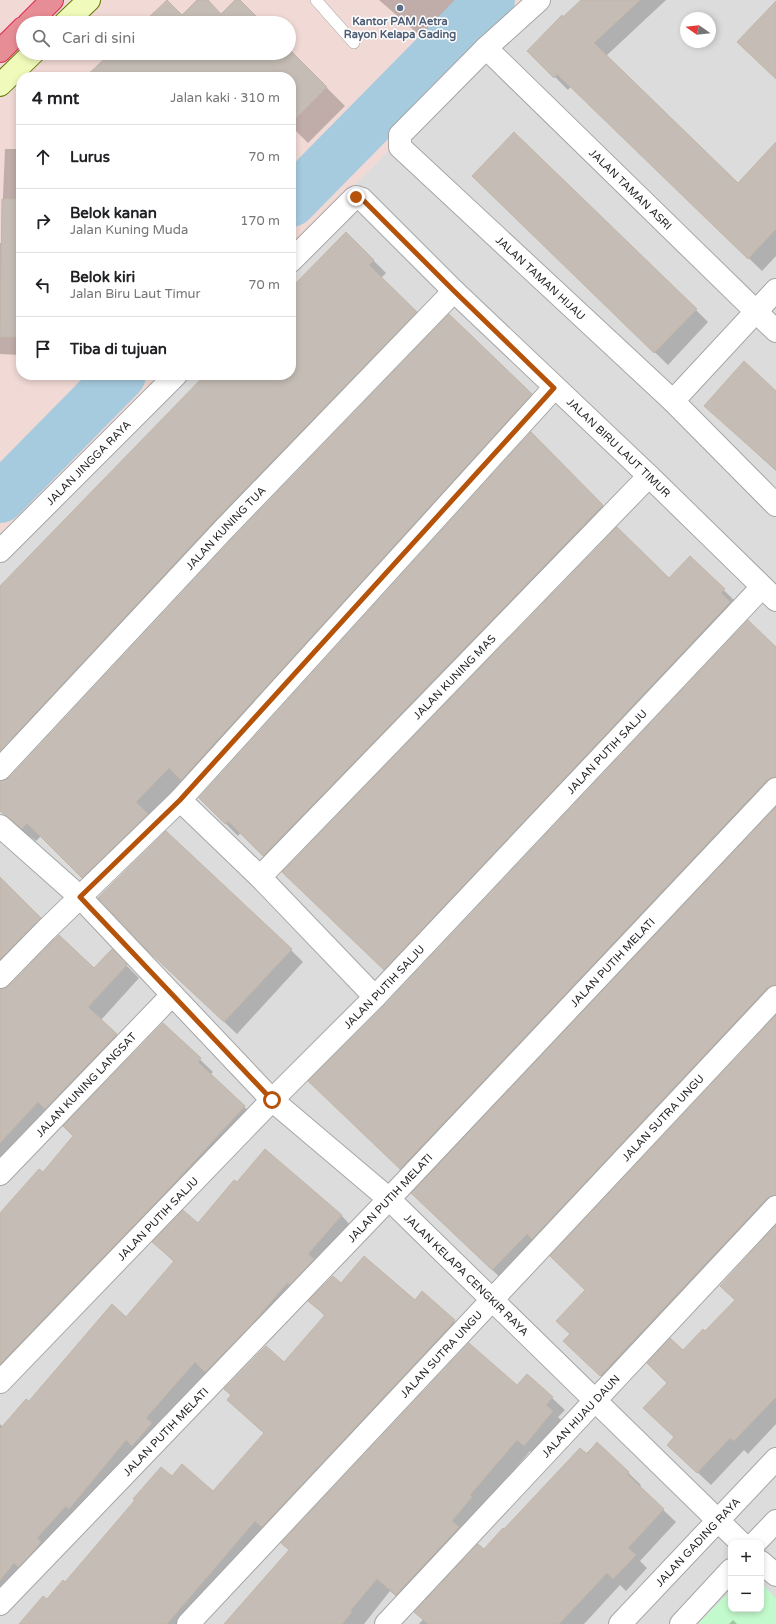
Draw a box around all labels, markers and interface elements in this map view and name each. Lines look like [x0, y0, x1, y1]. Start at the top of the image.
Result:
marker: Kantor PAM Aetra Rayon Kelapa Gading [395, 3, 405, 13]
north arrow [680, 12, 716, 48]
place label: Kantor PAM Aetra Rayon Kelapa Gading [344, 15, 456, 42]
search box [16, 16, 296, 60]
icon: search [30, 27, 52, 49]
text: Cari di sini [62, 29, 135, 47]
text: 4 mnt [32, 88, 79, 109]
text: Jalan kaki · 310 m [170, 90, 280, 106]
icon: ahead [32, 146, 54, 168]
street label: JALAN TAMAN ASRI [587, 146, 675, 232]
text: Lurus [70, 148, 110, 166]
text: 70 m [248, 149, 280, 165]
route end [347, 188, 365, 206]
text: Belok kanan [70, 204, 157, 222]
icon: right [32, 210, 54, 232]
text: 170 m [240, 213, 280, 229]
text: Jalan Kuning Muda [70, 222, 188, 238]
street label: JALAN TAMAN HIJAU [493, 233, 588, 323]
text: Belok kiri [70, 268, 135, 286]
icon: left [32, 274, 54, 296]
text: 70 m [248, 277, 280, 293]
text: Jalan Biru Laut Timur [70, 286, 200, 302]
icon: arrive [32, 338, 54, 360]
text: Tiba di tujuan [70, 340, 167, 358]
street label: JALAN BIRU LAUT TIMUR [564, 395, 673, 500]
street label: JALAN JINGGA RAYA [43, 418, 133, 508]
street label: JALAN KUNING TUA [183, 484, 268, 573]
street label: JALAN KUNING MAS [410, 632, 498, 722]
street label: JALAN PUTIH SALJU [564, 707, 650, 796]
street label: JALAN PUTIH MELATI [567, 915, 657, 1009]
street label: JALAN PUTIH SALJU [341, 942, 427, 1031]
street label: JALAN KUNING LANGSAT [33, 1030, 139, 1139]
street label: JALAN SUTRA UNGU [619, 1072, 706, 1164]
route start [263, 1091, 281, 1109]
street label: JALAN PUTIH MELATI [345, 1151, 435, 1245]
street label: JALAN PUTIH SALJU [114, 1174, 201, 1263]
street label: JALAN KELAPA CENGKIR RAYA [401, 1211, 532, 1339]
street label: JALAN SUTRA UNGU [397, 1308, 485, 1400]
street label: JALAN HIJAU DAUN [539, 1372, 622, 1460]
street label: JALAN PUTIH MELATI [120, 1385, 211, 1478]
street label: JALAN GADING RAYA [653, 1495, 743, 1589]
map controls [728, 1540, 764, 1612]
button: + [728, 1540, 764, 1576]
button: − [728, 1576, 764, 1612]

